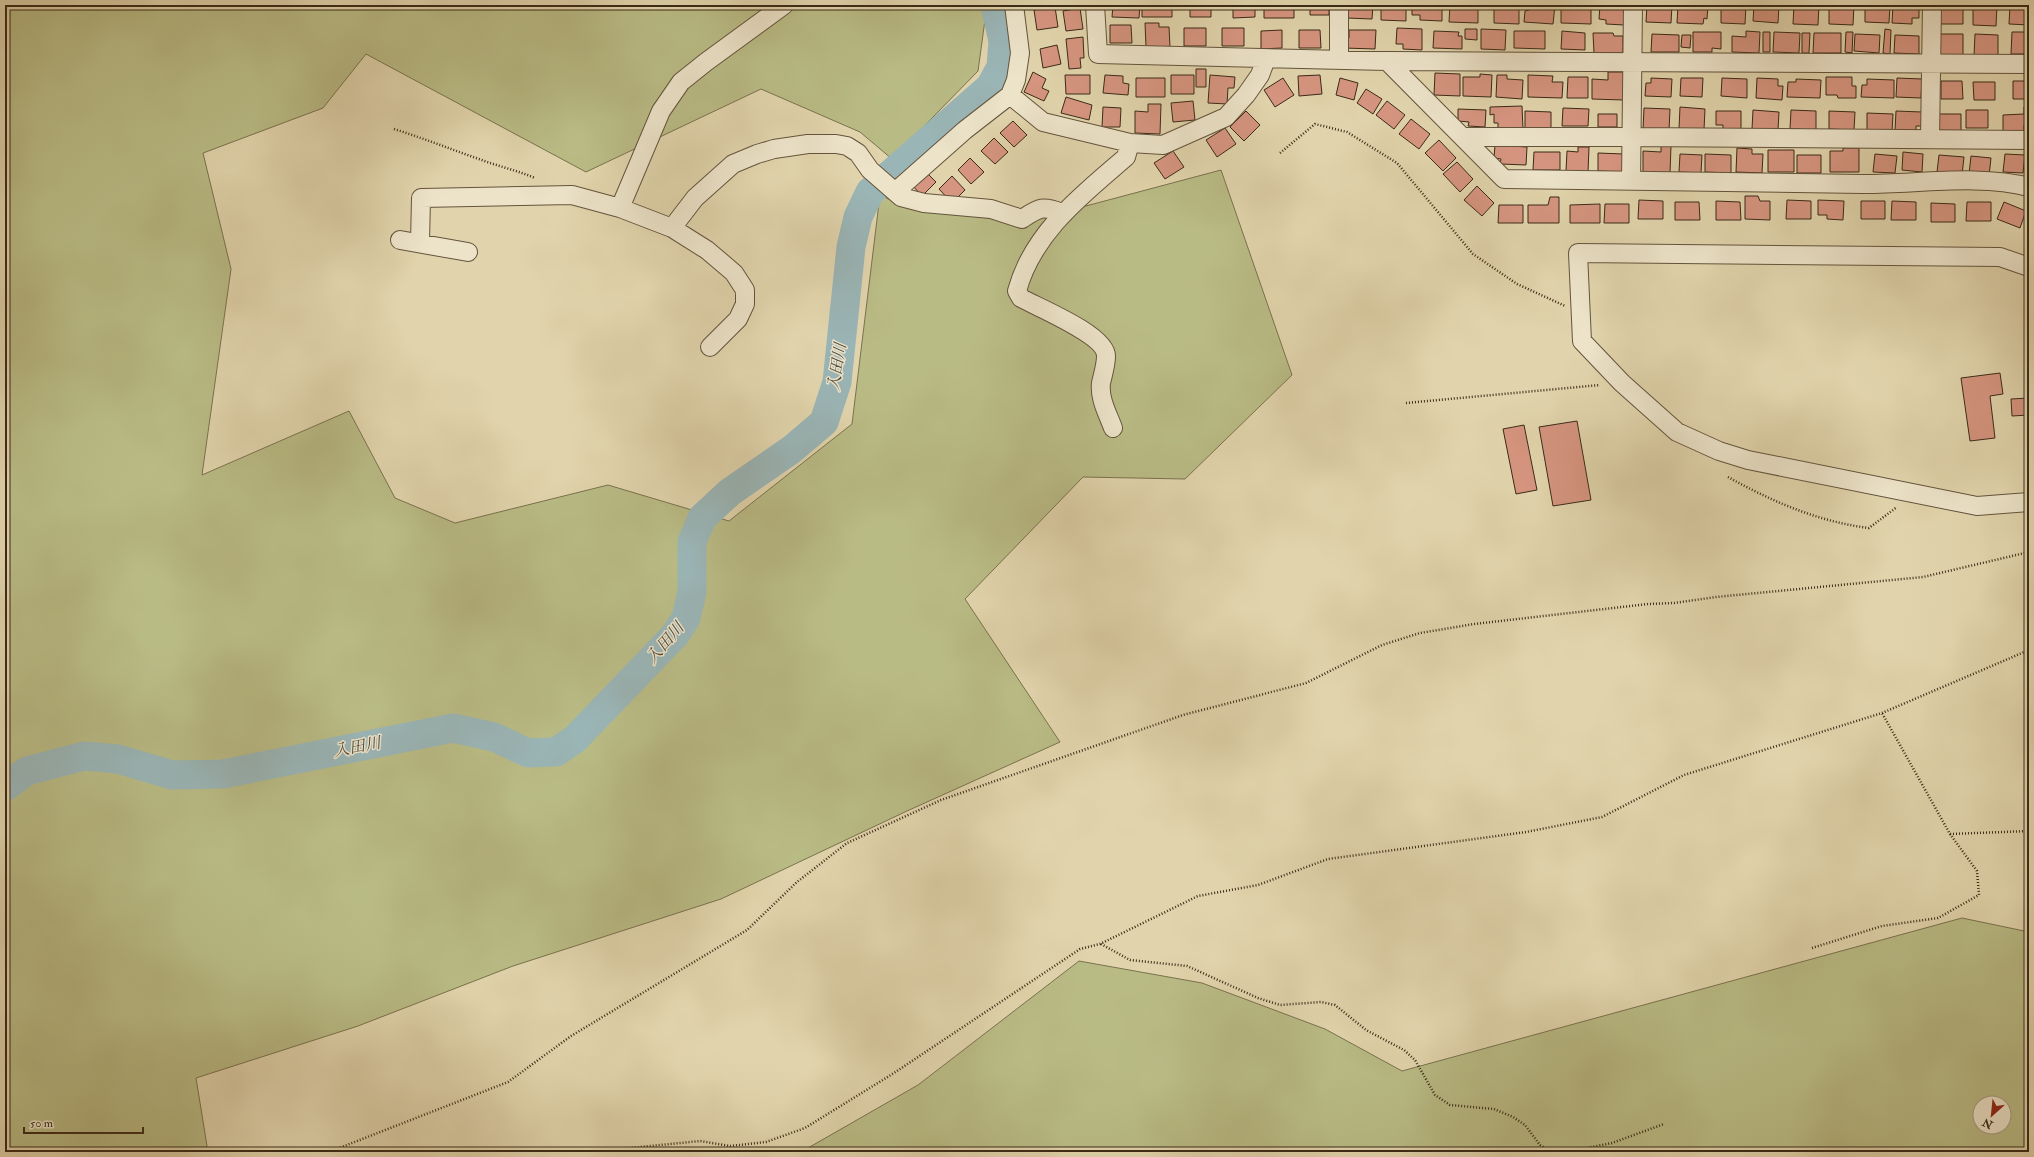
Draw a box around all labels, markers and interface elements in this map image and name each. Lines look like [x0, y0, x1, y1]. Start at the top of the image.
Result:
water label: 入田川 [823, 340, 851, 392]
water label: 入田川 [642, 617, 690, 668]
water label: 入田川 [332, 732, 384, 761]
north arrow [1972, 1095, 2012, 1135]
scale bar [24, 1109, 143, 1135]
text: N [1979, 1115, 1996, 1132]
text: 50 m [30, 1116, 54, 1131]

